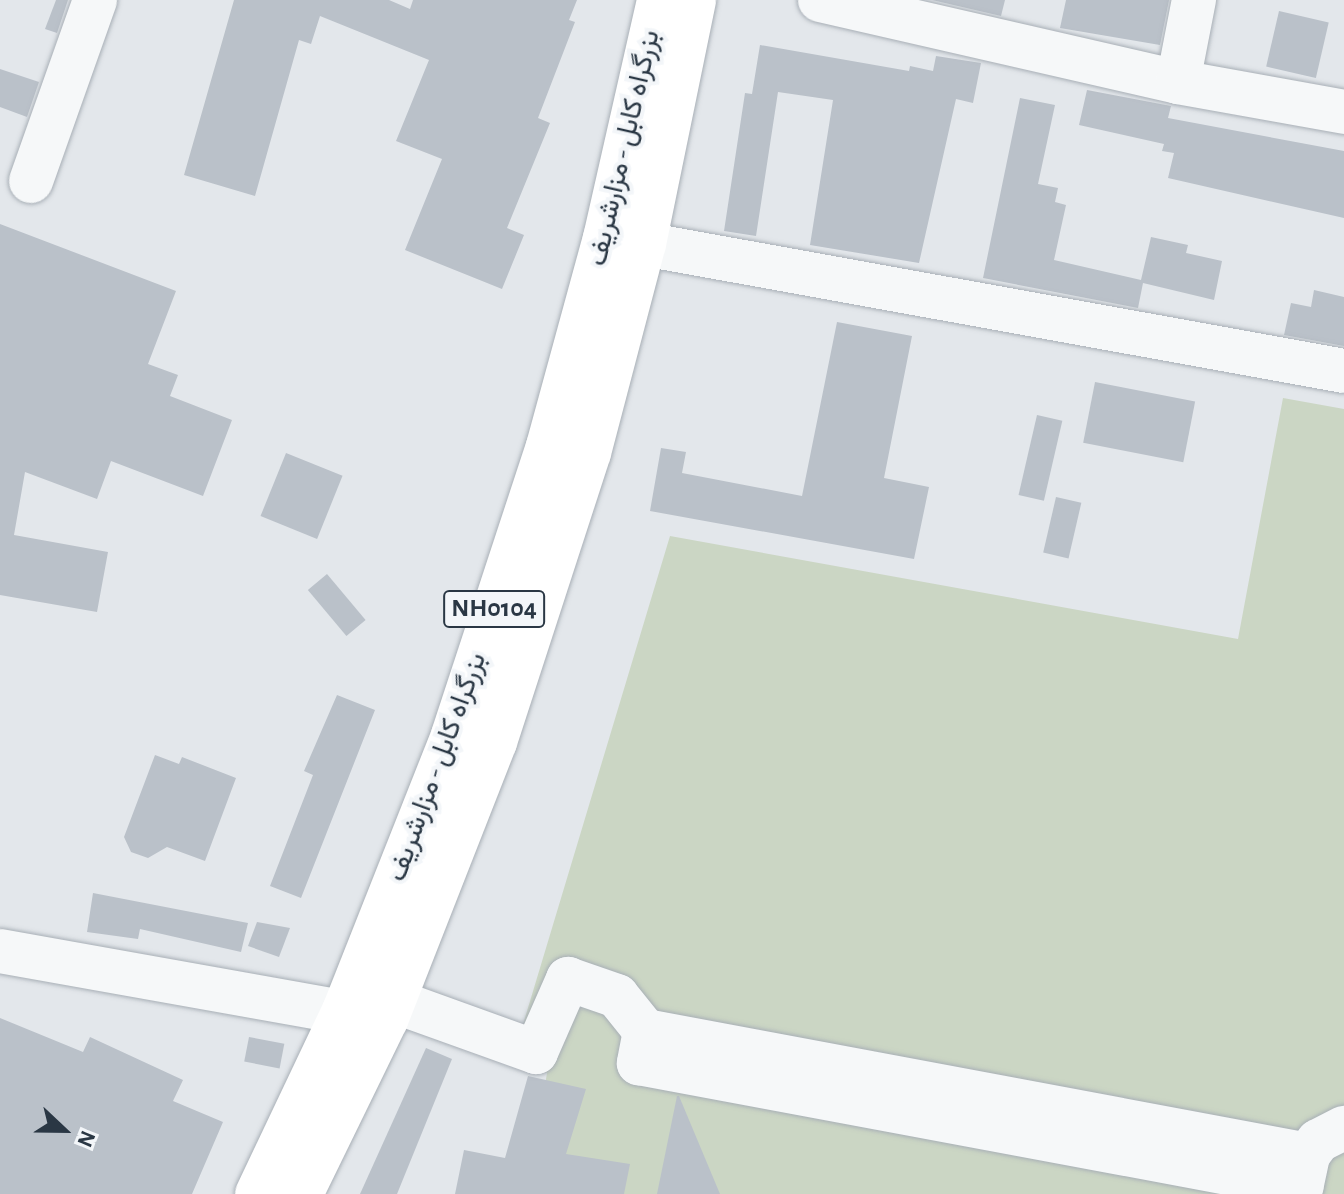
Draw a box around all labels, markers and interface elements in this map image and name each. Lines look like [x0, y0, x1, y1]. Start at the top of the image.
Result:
street label: بزرگراه کابل - مزارشریف [581, 27, 667, 269]
road number: NH0104 [442, 587, 546, 631]
street label: بزرگراه کابل - مزارشریف [380, 648, 494, 886]
north arrow [24, 1090, 104, 1170]
text: N [73, 1128, 99, 1150]

